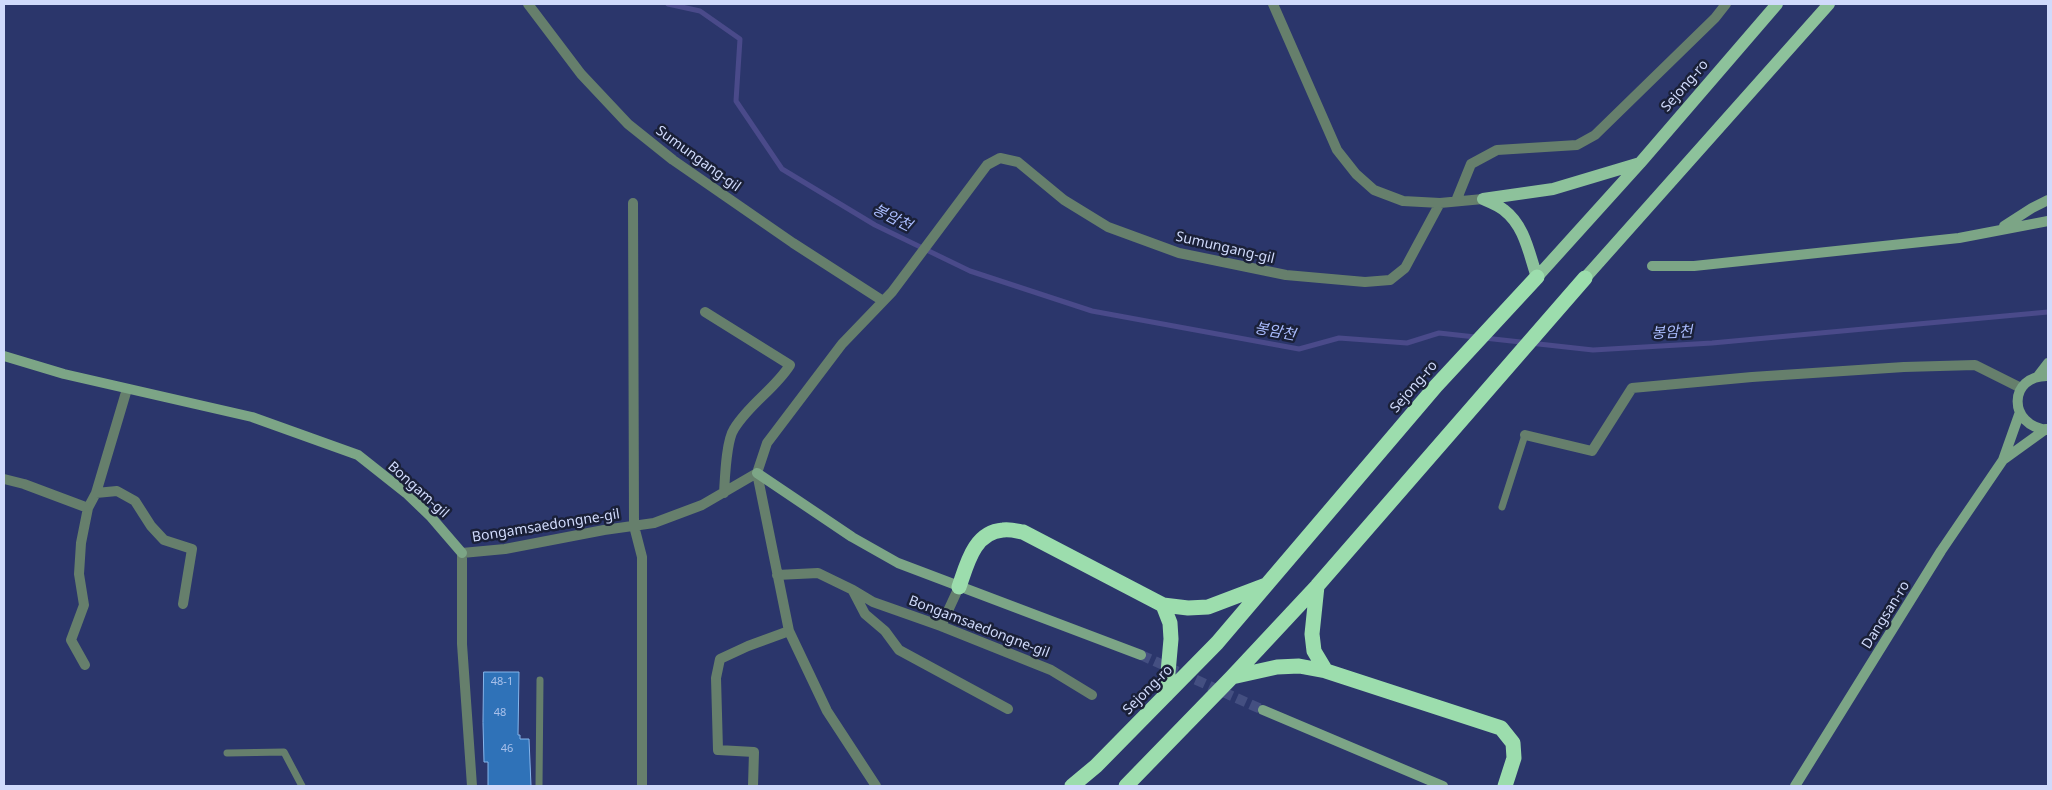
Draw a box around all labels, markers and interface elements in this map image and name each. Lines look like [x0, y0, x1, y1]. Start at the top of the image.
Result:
street label: Sejong-ro [1658, 57, 1712, 115]
street label: Sumungang-gil [652, 123, 744, 195]
water label: 봉암천 [869, 201, 915, 235]
street label: Sumungang-gil [1174, 228, 1276, 268]
water label: 봉암천 [1253, 320, 1297, 344]
water label: 봉암천 [1651, 323, 1693, 343]
street label: Sejong-ro [1387, 358, 1441, 416]
street label: Bongam-gil [384, 458, 452, 522]
street label: Bongamsaedongne-gil [471, 506, 621, 546]
street label: Dangsan-ro [1858, 578, 1914, 652]
street label: Bongamsaedongne-gil [906, 592, 1052, 662]
street label: Sejong-ro [1120, 662, 1176, 718]
house number: 48-1 [491, 675, 513, 689]
house number: 48 [494, 706, 506, 720]
house number: 46 [501, 742, 513, 756]

